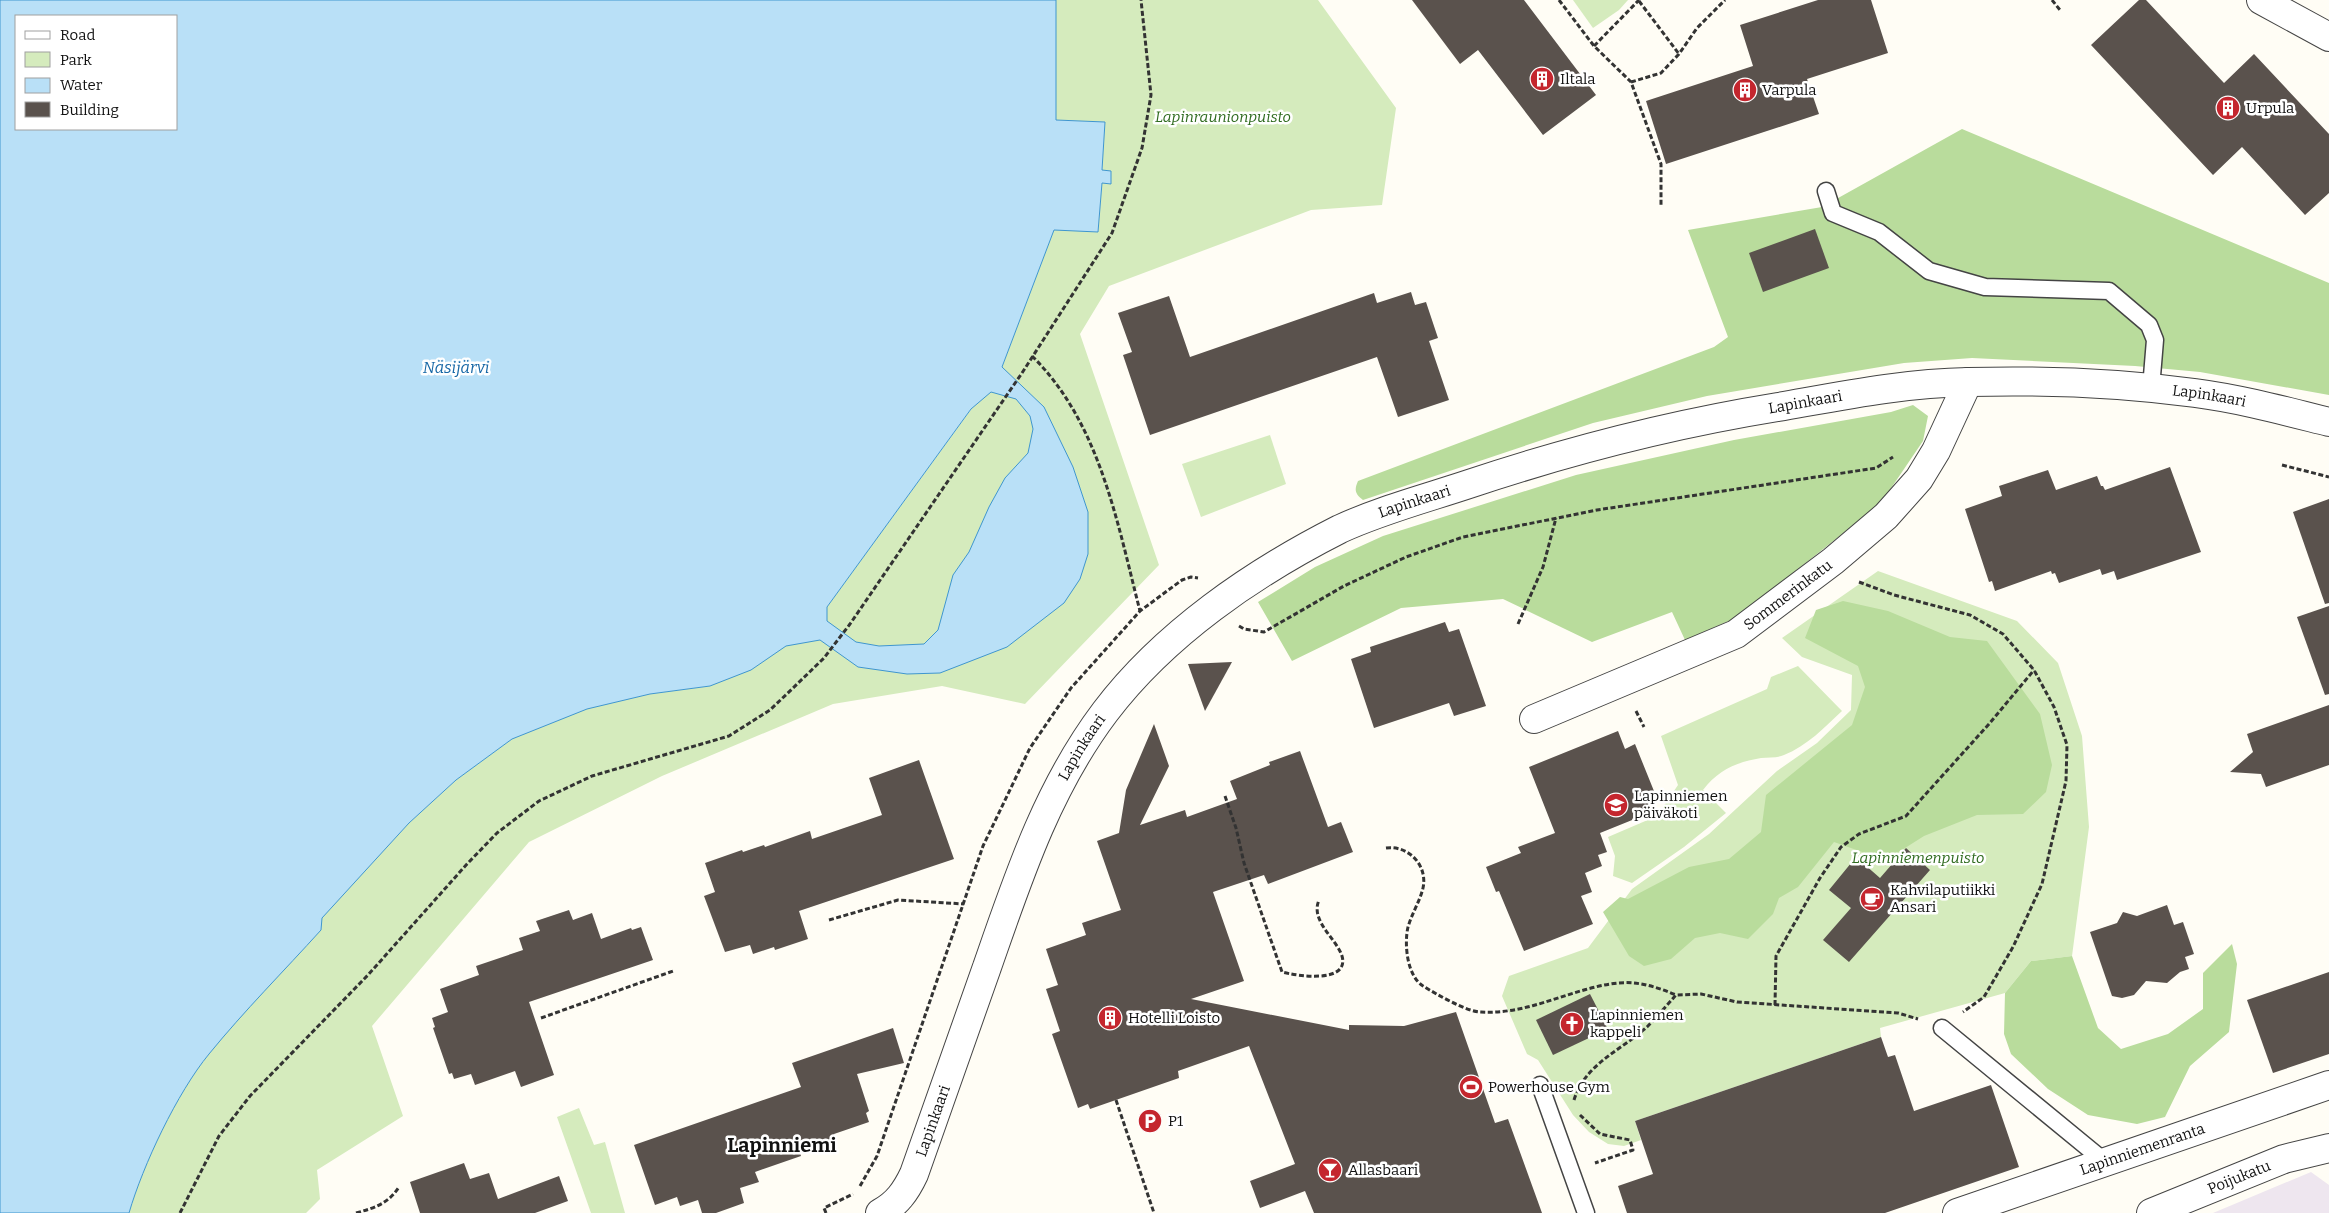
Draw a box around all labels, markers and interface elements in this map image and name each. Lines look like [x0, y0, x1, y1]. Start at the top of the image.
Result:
legend [15, 15, 178, 130]
text: Road [60, 26, 95, 44]
text: Park [60, 51, 92, 69]
building icon: Iltala [1529, 66, 1555, 92]
place label: Iltala [1560, 70, 1595, 88]
text: Water [60, 76, 103, 94]
building icon: Varpula [1732, 77, 1758, 103]
place label: Varpula [1762, 81, 1816, 99]
building icon: Urpula [2215, 95, 2241, 121]
place label: Urpula [2246, 99, 2294, 117]
text: Building [60, 101, 119, 119]
park label: Lapinraunionpuisto [1155, 108, 1291, 126]
water label: Näsijärvi [423, 358, 490, 377]
street label: Lapinkaari [2171, 381, 2248, 411]
street label: Lapinkaari [1767, 387, 1844, 417]
street label: Lapinkaari [1376, 481, 1453, 522]
street label: Sommerinkatu [1740, 556, 1835, 634]
street label: Lapinkaari [1054, 710, 1110, 784]
place label: Lapinniemen päiväkoti [1634, 787, 1728, 822]
school or university icon: Lapinniemen päiväkoti [1603, 792, 1629, 818]
park label: Lapinniemenpuisto [1852, 849, 1984, 867]
place label: Kahvilaputiikki Ansari [1890, 881, 1996, 916]
cafe icon: Kahvilaputiikki Ansari [1859, 886, 1885, 912]
building icon: Hotelli Loisto [1097, 1005, 1123, 1031]
place label: Lapinniemen kappeli [1590, 1006, 1684, 1041]
place label: Hotelli Loisto [1128, 1009, 1220, 1027]
church icon: Lapinniemen kappeli [1559, 1011, 1585, 1037]
sports icon: Powerhouse Gym [1458, 1074, 1484, 1100]
place label: Powerhouse Gym [1488, 1078, 1611, 1096]
street label: Lapinkaari [912, 1082, 954, 1159]
parking icon: P1 [1137, 1108, 1163, 1134]
place label: P1 [1168, 1112, 1183, 1130]
street label: Lapinniemenranta [2078, 1119, 2207, 1179]
district label: Lapinniemi [727, 1133, 837, 1157]
street label: Poijukatu [2205, 1156, 2273, 1198]
bar icon: Allasbaari [1317, 1157, 1343, 1183]
place label: Allasbaari [1348, 1161, 1419, 1179]

